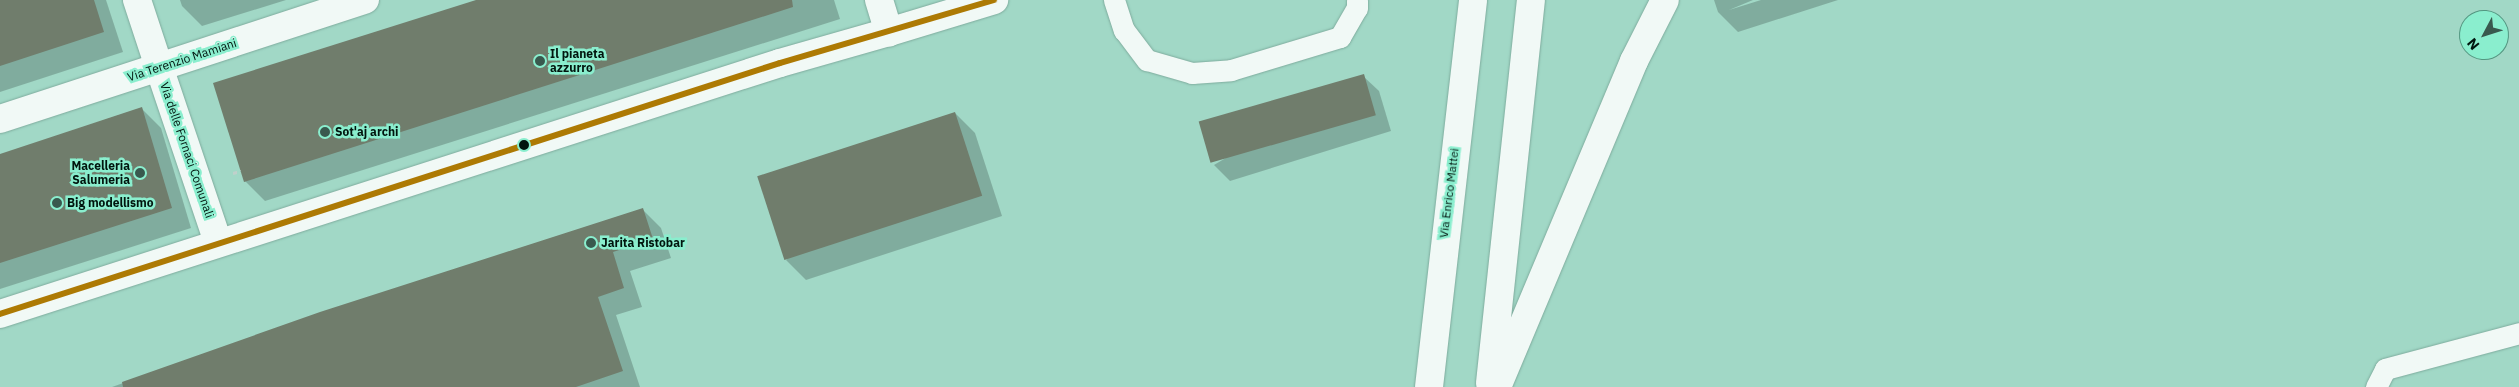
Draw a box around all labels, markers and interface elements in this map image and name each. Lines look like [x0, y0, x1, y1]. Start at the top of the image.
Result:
north arrow [2459, 10, 2509, 60]
text: N [2463, 34, 2483, 54]
street label: Via Terenzio Mamiani [126, 36, 238, 84]
place label: Il pianeta azzurro [550, 47, 605, 75]
marker: Il pianeta azzurro [534, 55, 546, 67]
street label: Via delle Fornaci Comunali [157, 80, 217, 220]
place label: Sot'aj archi [335, 125, 398, 139]
marker: Sot'aj archi [319, 126, 331, 138]
unlabelled marker [519, 140, 529, 150]
street label: Via Enrico Mattei [1436, 147, 1462, 239]
place label: Macelleria Salumeria [71, 159, 130, 187]
marker: Macelleria Salumeria [134, 167, 146, 179]
place label: Big modellismo [67, 196, 154, 210]
marker: Big modellismo [51, 197, 63, 209]
place label: Jarita Ristobar [601, 236, 685, 250]
marker: Jarita Ristobar [585, 237, 597, 249]

